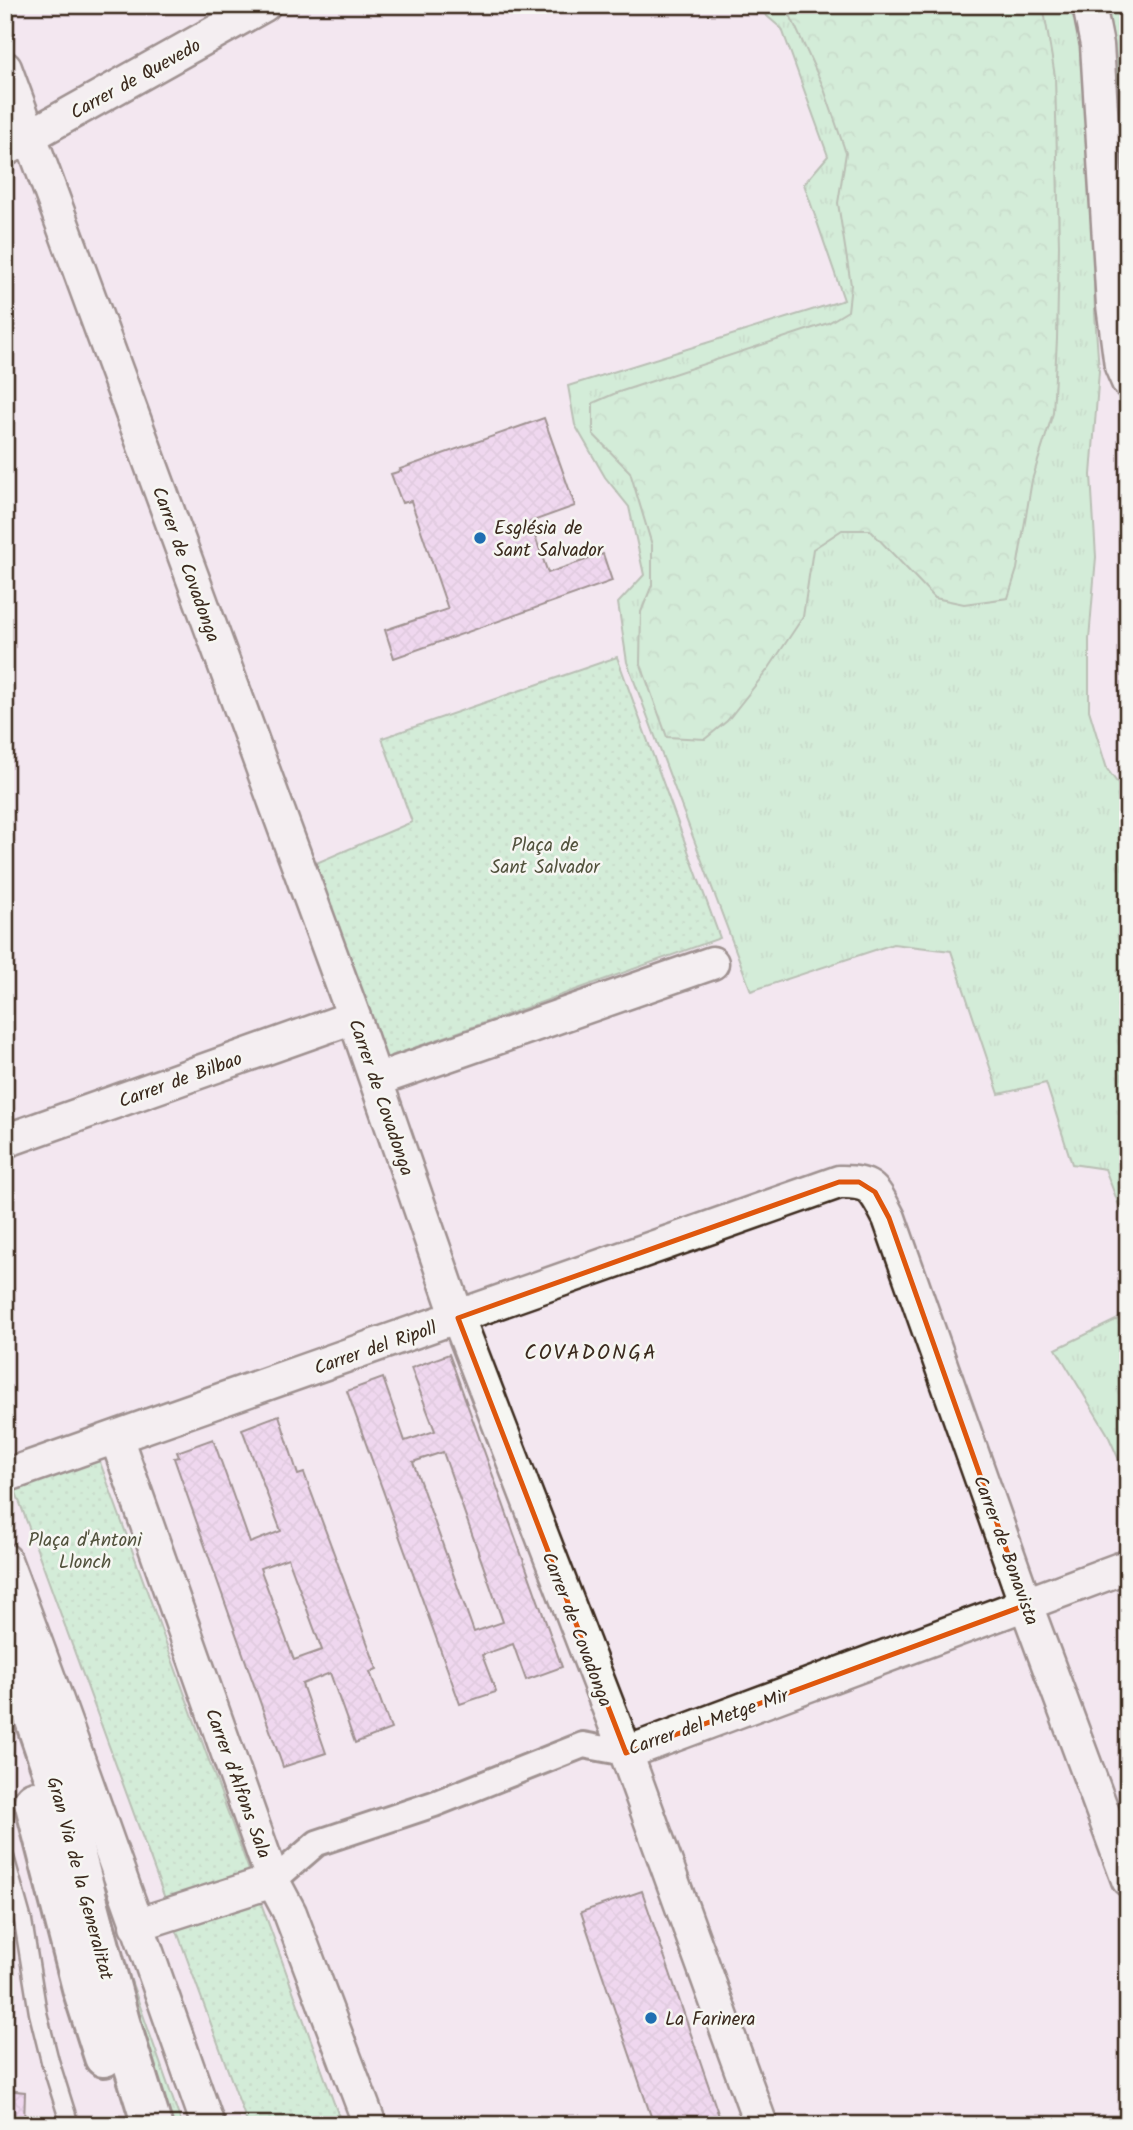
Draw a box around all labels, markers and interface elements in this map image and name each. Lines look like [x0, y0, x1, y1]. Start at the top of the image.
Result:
street label: Carrer de Quevedo [65, 31, 207, 128]
street label: Carrer de Covadonga [143, 482, 227, 647]
place label: Església de Sant Salvador [494, 514, 605, 566]
marker: Església de Sant Salvador [472, 530, 488, 546]
park label: Plaça de Sant Salvador [490, 831, 601, 883]
street label: Carrer de Covadonga [339, 1015, 421, 1180]
street label: Carrer de Bilbao [115, 1045, 247, 1117]
street label: Carrer del Ripoll [310, 1314, 441, 1384]
district label: COVADONGA [524, 1337, 658, 1370]
street label: Carrer de Bonavista [964, 1471, 1046, 1630]
park label: Plaça d'Antoni Llonch [28, 1526, 143, 1578]
street label: Carrer de Covadonga [533, 1548, 620, 1712]
street label: Carrer del Metge Mir [625, 1681, 794, 1764]
street label: Carrer d'Alfons Sala [196, 1704, 278, 1863]
street label: Gran Via de la Generalitat [37, 1774, 121, 1984]
place label: La Farinera [665, 2005, 755, 2035]
marker: La Farinera [643, 2010, 659, 2026]

